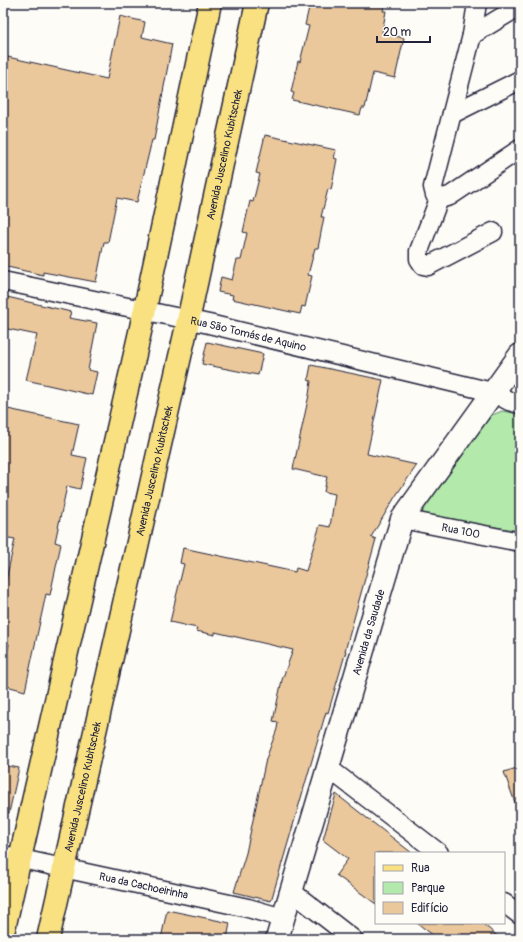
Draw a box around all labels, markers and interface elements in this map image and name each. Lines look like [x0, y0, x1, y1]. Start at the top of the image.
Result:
scale bar [377, 18, 430, 44]
text: 20 m [383, 25, 412, 40]
street label: Avenida Juscelino Kubitschek [204, 88, 245, 221]
street label: Rua São Tomás de Aquino [189, 314, 308, 354]
street label: Avenida Juscelino Kubitschek [133, 404, 175, 537]
street label: Rua 100 [441, 520, 481, 541]
street label: Avenida da Saudade [349, 587, 387, 677]
street label: Avenida Juscelino Kubitschek [61, 720, 104, 853]
legend [375, 852, 505, 924]
text: Rua [411, 861, 430, 876]
street label: Rua da Cachoeirinha [98, 870, 189, 901]
text: Parque [411, 881, 445, 896]
text: Edifício [411, 901, 449, 916]

